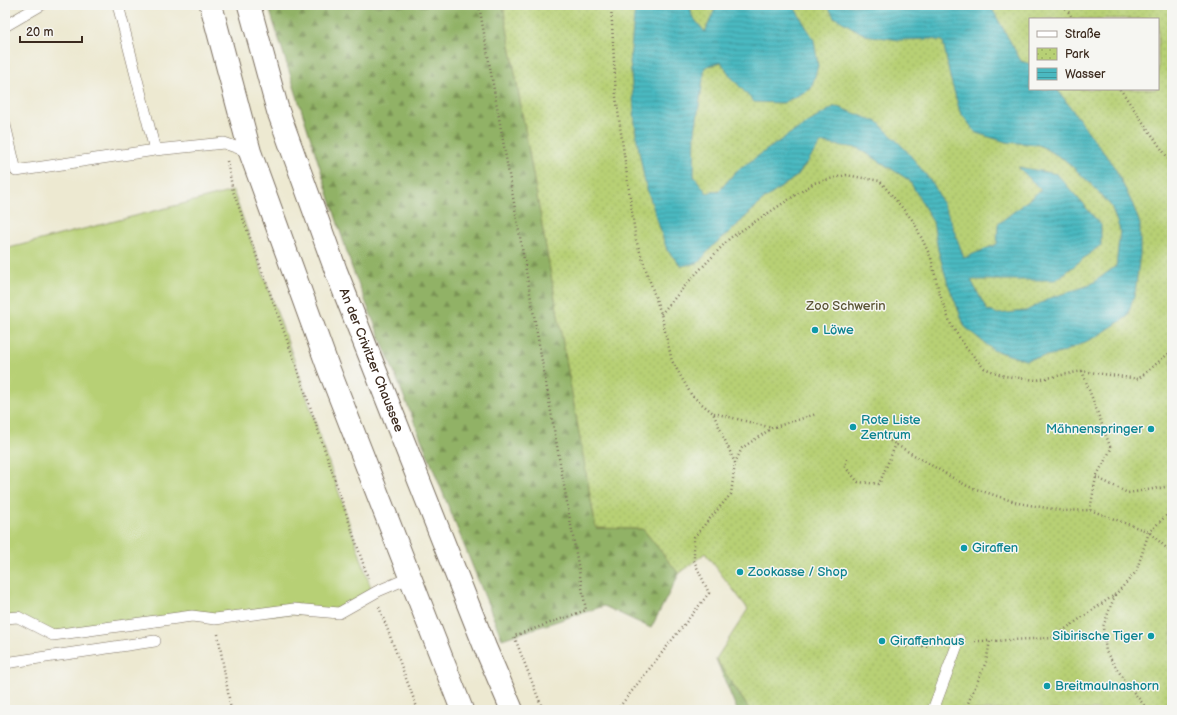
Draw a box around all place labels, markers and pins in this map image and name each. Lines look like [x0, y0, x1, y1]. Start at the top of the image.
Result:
place label: Löwe [823, 322, 854, 338]
marker: Löwe [810, 325, 820, 335]
place label: Rote Liste Zentrum [860, 412, 921, 443]
place label: Mähnenspringer [1046, 421, 1143, 437]
marker: Rote Liste Zentrum [848, 422, 858, 432]
marker: Mähnenspringer [1146, 424, 1156, 434]
place label: Giraffen [972, 540, 1018, 556]
marker: Giraffen [959, 543, 969, 553]
place label: Zookasse / Shop [747, 564, 847, 580]
marker: Zookasse / Shop [735, 567, 745, 577]
place label: Sibirische Tiger [1052, 628, 1143, 644]
marker: Sibirische Tiger [1146, 631, 1156, 641]
place label: Giraffenhaus [890, 633, 965, 649]
marker: Giraffenhaus [877, 636, 887, 646]
place label: Breitmaulnashorn [1055, 678, 1159, 694]
marker: Breitmaulnashorn [1042, 681, 1052, 691]

